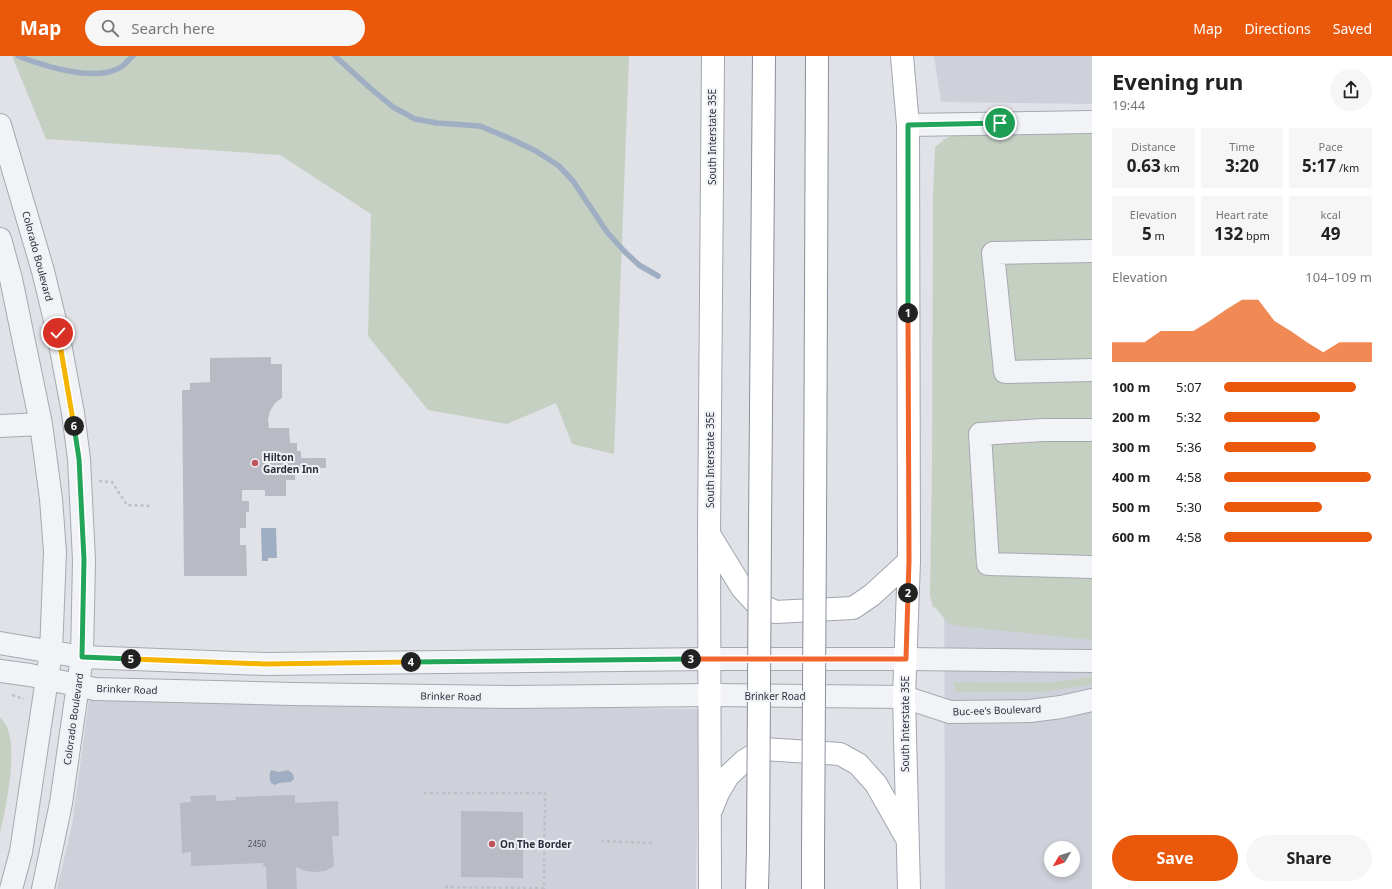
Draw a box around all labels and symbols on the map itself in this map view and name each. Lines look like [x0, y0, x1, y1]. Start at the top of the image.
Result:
street label: South Interstate 35E [705, 89, 719, 185]
pin [983, 106, 1017, 140]
street label: Colorado Boulevard [19, 209, 57, 303]
pin: 1 [898, 303, 918, 323]
pin [41, 316, 75, 350]
street label: South Interstate 35E [703, 412, 717, 508]
pin: 6 [64, 416, 84, 436]
place label: Hilton Garden Inn [263, 450, 319, 476]
marker: Hilton Garden Inn [250, 458, 260, 468]
pin: 2 [898, 583, 918, 603]
pin: 5 [121, 649, 141, 669]
pin: 3 [681, 649, 701, 669]
pin: 4 [401, 652, 421, 672]
street label: Colorado Boulevard [60, 672, 86, 766]
street label: South Interstate 35E [898, 676, 912, 772]
street label: Brinker Road [96, 681, 158, 697]
street label: Brinker Road [420, 688, 482, 704]
street label: Brinker Road [744, 689, 806, 703]
street label: Buc-ee's Boulevard [952, 701, 1042, 719]
place label: On The Border [500, 837, 572, 851]
house number: 2450 [248, 838, 267, 849]
marker: On The Border [487, 839, 497, 849]
north arrow [1044, 841, 1080, 877]

